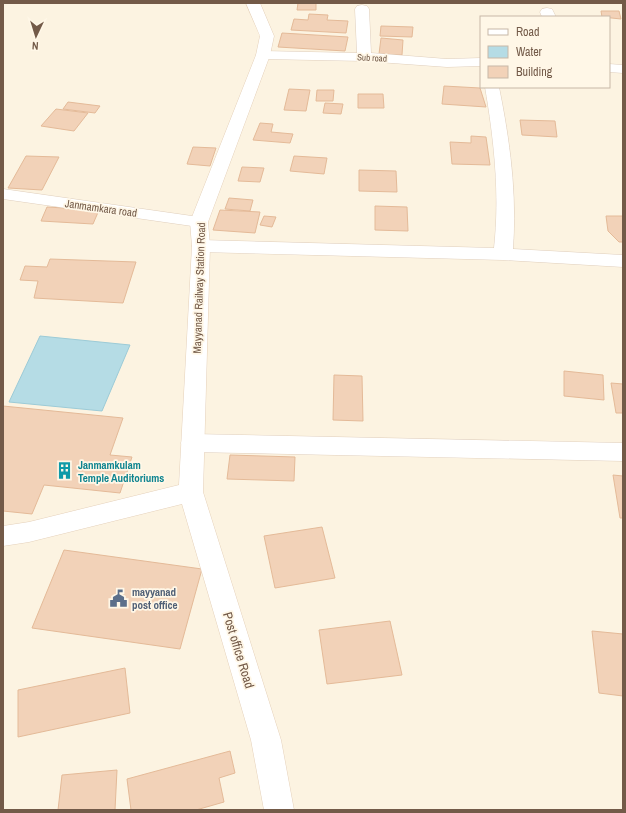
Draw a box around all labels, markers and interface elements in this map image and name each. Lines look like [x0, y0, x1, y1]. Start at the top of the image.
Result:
north arrow [16, 16, 56, 56]
legend [480, 16, 610, 88]
text: Road [516, 24, 540, 40]
text: N [32, 39, 39, 53]
text: Water [516, 44, 543, 60]
street label: Sub road [357, 51, 387, 65]
text: Building [516, 64, 553, 80]
street label: Janmamkara road [64, 196, 138, 220]
street label: Mayyanad Railway Station Road [190, 222, 208, 354]
place label: Janmamkulam Temple Auditoriums [78, 458, 164, 485]
building icon: Janmamkulam Temple Auditoriums [55, 461, 75, 481]
place label: mayyanad post office [132, 585, 178, 612]
public building icon: mayyanad post office [109, 588, 129, 608]
street label: Post office Road [219, 610, 258, 690]

